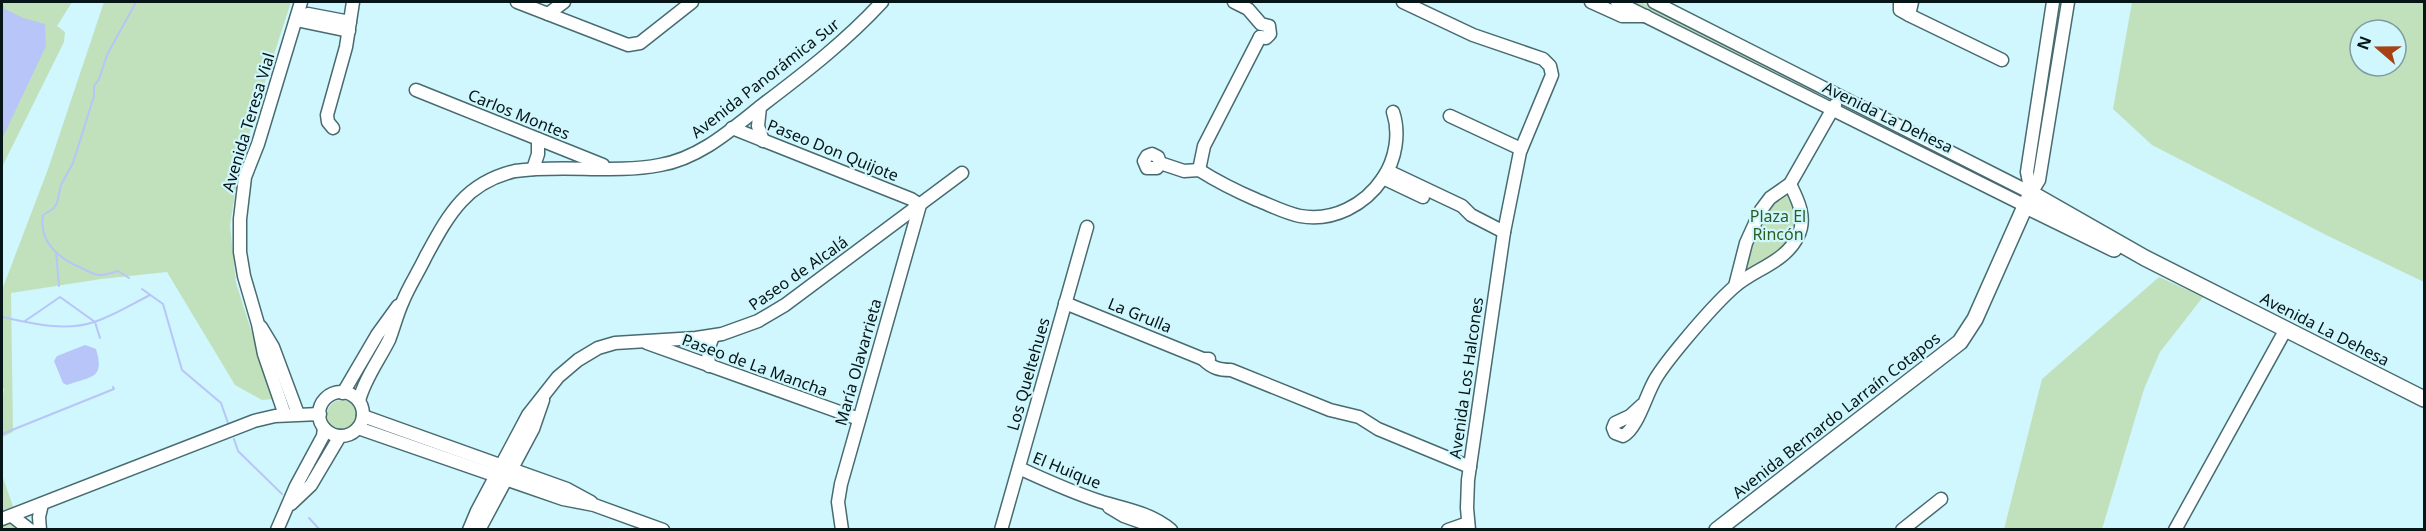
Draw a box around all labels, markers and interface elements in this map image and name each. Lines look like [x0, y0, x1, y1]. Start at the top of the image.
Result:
street label: Avenida Panorámica Sur [686, 13, 844, 143]
north arrow [2348, 18, 2408, 78]
text: N [2351, 33, 2376, 53]
street label: Avenida Teresa Vial [216, 50, 280, 194]
street label: Avenida La Dehesa [1819, 76, 1957, 158]
street label: Carlos Montes [465, 84, 573, 144]
street label: Paseo Don Quijote [764, 114, 902, 186]
park label: Plaza El Rincón [1750, 205, 1806, 245]
street label: Paseo de Alcalá [744, 231, 852, 315]
street label: Avenida La Dehesa [2257, 287, 2393, 371]
street label: La Grulla [1105, 292, 1175, 338]
street label: María Olavarrieta [829, 296, 887, 428]
street label: Avenida Los Halcones [1444, 296, 1488, 460]
street label: Los Queltehues [1001, 315, 1055, 433]
street label: Avenida Bernardo Larraín Cotapos [1727, 327, 1945, 503]
street label: Paseo de La Mancha [679, 328, 831, 402]
street label: El Huique [1030, 446, 1104, 494]

